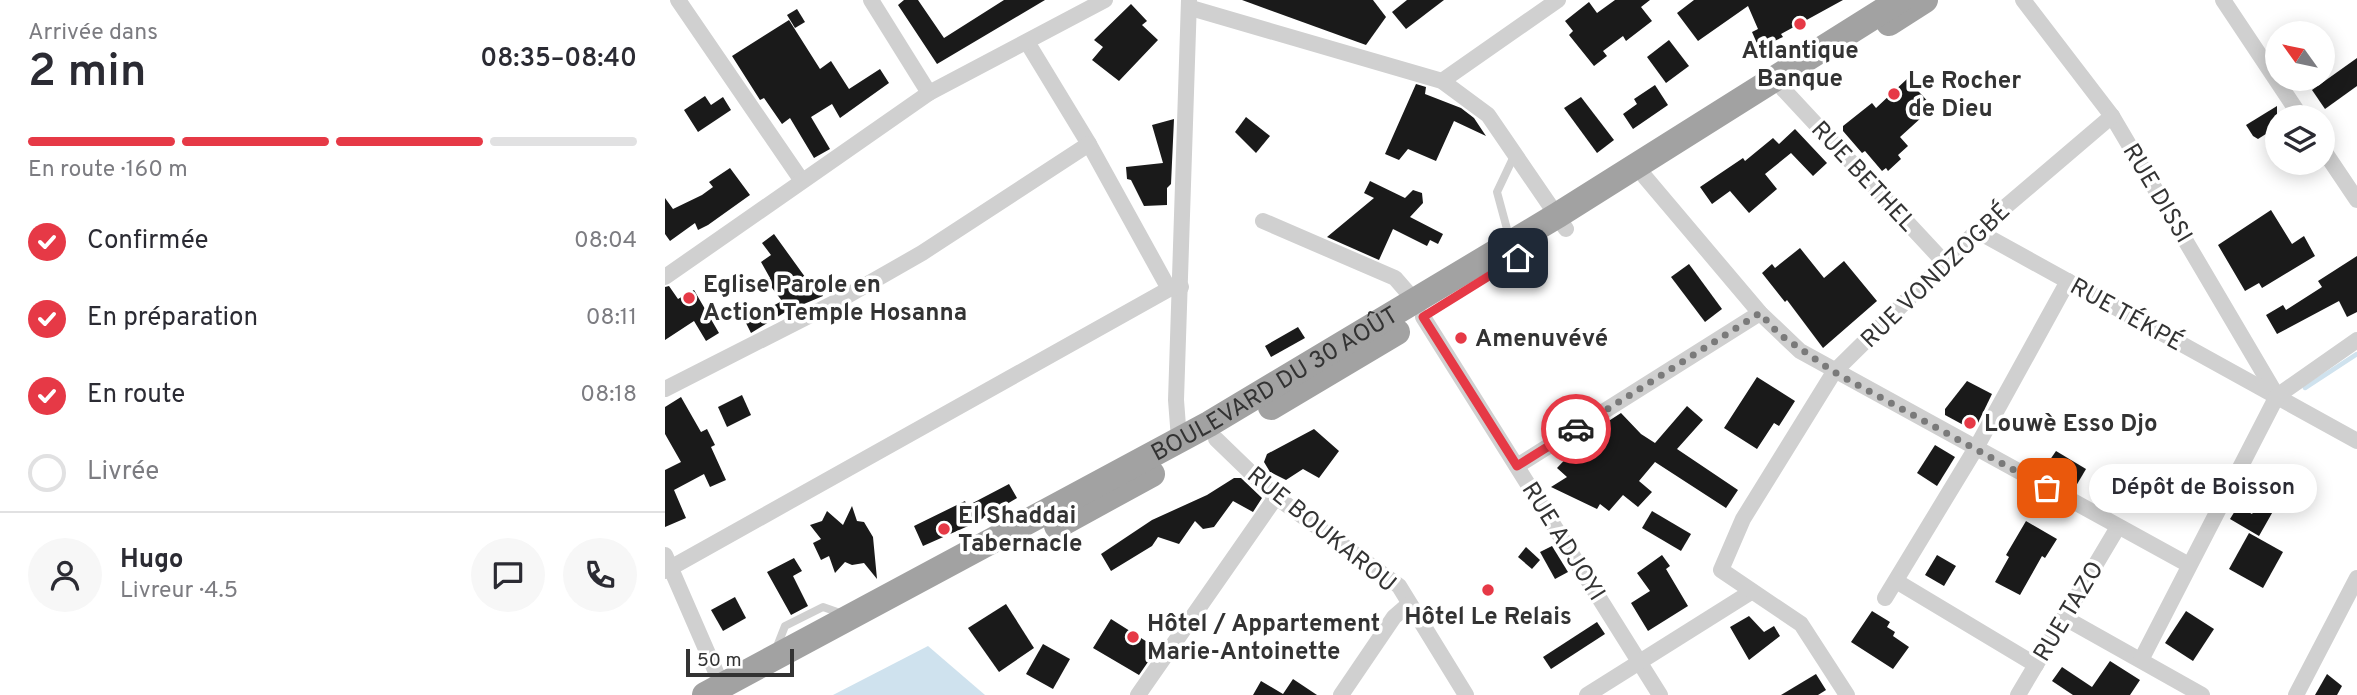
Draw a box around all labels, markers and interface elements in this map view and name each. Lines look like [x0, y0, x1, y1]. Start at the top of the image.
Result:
marker: Atlantique Banque [1792, 16, 1808, 32]
text: Arrivée dans [28, 19, 158, 48]
north arrow [2265, 21, 2335, 91]
map controls [2265, 21, 2335, 175]
place label: Atlantique Banque [1741, 37, 1859, 95]
text: 08:35–08:40 [480, 43, 637, 76]
text: 2 min [28, 44, 147, 103]
place label: Le Rocher de Dieu [1908, 67, 2021, 125]
marker: Le Rocher de Dieu [1886, 86, 1902, 102]
button: layers [2265, 105, 2335, 175]
street label: RUE BETHEL [1804, 116, 1921, 239]
street label: RUE DISSI [2115, 139, 2198, 249]
text: En route · 160 m [28, 156, 188, 185]
street label: RUE VONDZOGBÉ [1854, 196, 2017, 355]
icon: check [28, 223, 66, 261]
text: Confirmée [87, 225, 209, 258]
text: 08:04 [574, 227, 637, 256]
pin [1488, 228, 1548, 288]
icon: home [1499, 239, 1537, 277]
place label: Eglise Parole en Action Temple Hosanna [703, 271, 967, 329]
street label: RUE TÉKPÉ [2064, 271, 2189, 359]
marker: Eglise Parole en Action Temple Hosanna [681, 290, 697, 306]
icon: check [28, 300, 66, 338]
street label: BOULEVARD DU 30 AOÛT [1147, 301, 1404, 469]
text: En préparation [87, 302, 258, 335]
text: 08:11 [586, 304, 637, 333]
place label: Amenuvévé [1475, 325, 1608, 355]
marker: Amenuvévé [1453, 330, 1469, 346]
icon: check [28, 377, 66, 415]
text: En route [87, 379, 185, 412]
text: 08:18 [580, 381, 637, 410]
courier [1541, 394, 1611, 464]
icon: car [1557, 410, 1595, 448]
place label: Louwè Esso Djo [1984, 410, 2158, 440]
marker: Louwè Esso Djo [1962, 415, 1978, 431]
text: Livrée [87, 456, 159, 489]
pin [2017, 458, 2077, 518]
street label: RUE BOUKAROU [1240, 461, 1402, 600]
callout: Dépôt de Boisson [2089, 463, 2317, 512]
icon: bag [2028, 469, 2066, 507]
text: Dépôt de Boisson [2111, 474, 2295, 503]
street label: RUE ADJOYI [1514, 477, 1611, 607]
place label: El Shaddai Tabernacle [958, 502, 1082, 560]
marker: El Shaddai Tabernacle [936, 521, 952, 537]
button: person [28, 538, 102, 612]
button: chat [471, 538, 545, 612]
button: phone [563, 538, 637, 612]
text: Hugo [120, 544, 183, 577]
street label: RUE TAZO [2028, 556, 2111, 668]
text: Livreur · 4.5 [120, 577, 238, 606]
marker: Hôtel Le Relais [1480, 582, 1496, 598]
place label: Hôtel Le Relais [1404, 603, 1572, 633]
place label: Hôtel / Appartement Marie-Antoinette [1147, 610, 1380, 668]
marker: Hôtel / Appartement Marie-Antoinette [1125, 629, 1141, 645]
scale bar [686, 646, 795, 678]
text: 50 m [697, 649, 742, 673]

